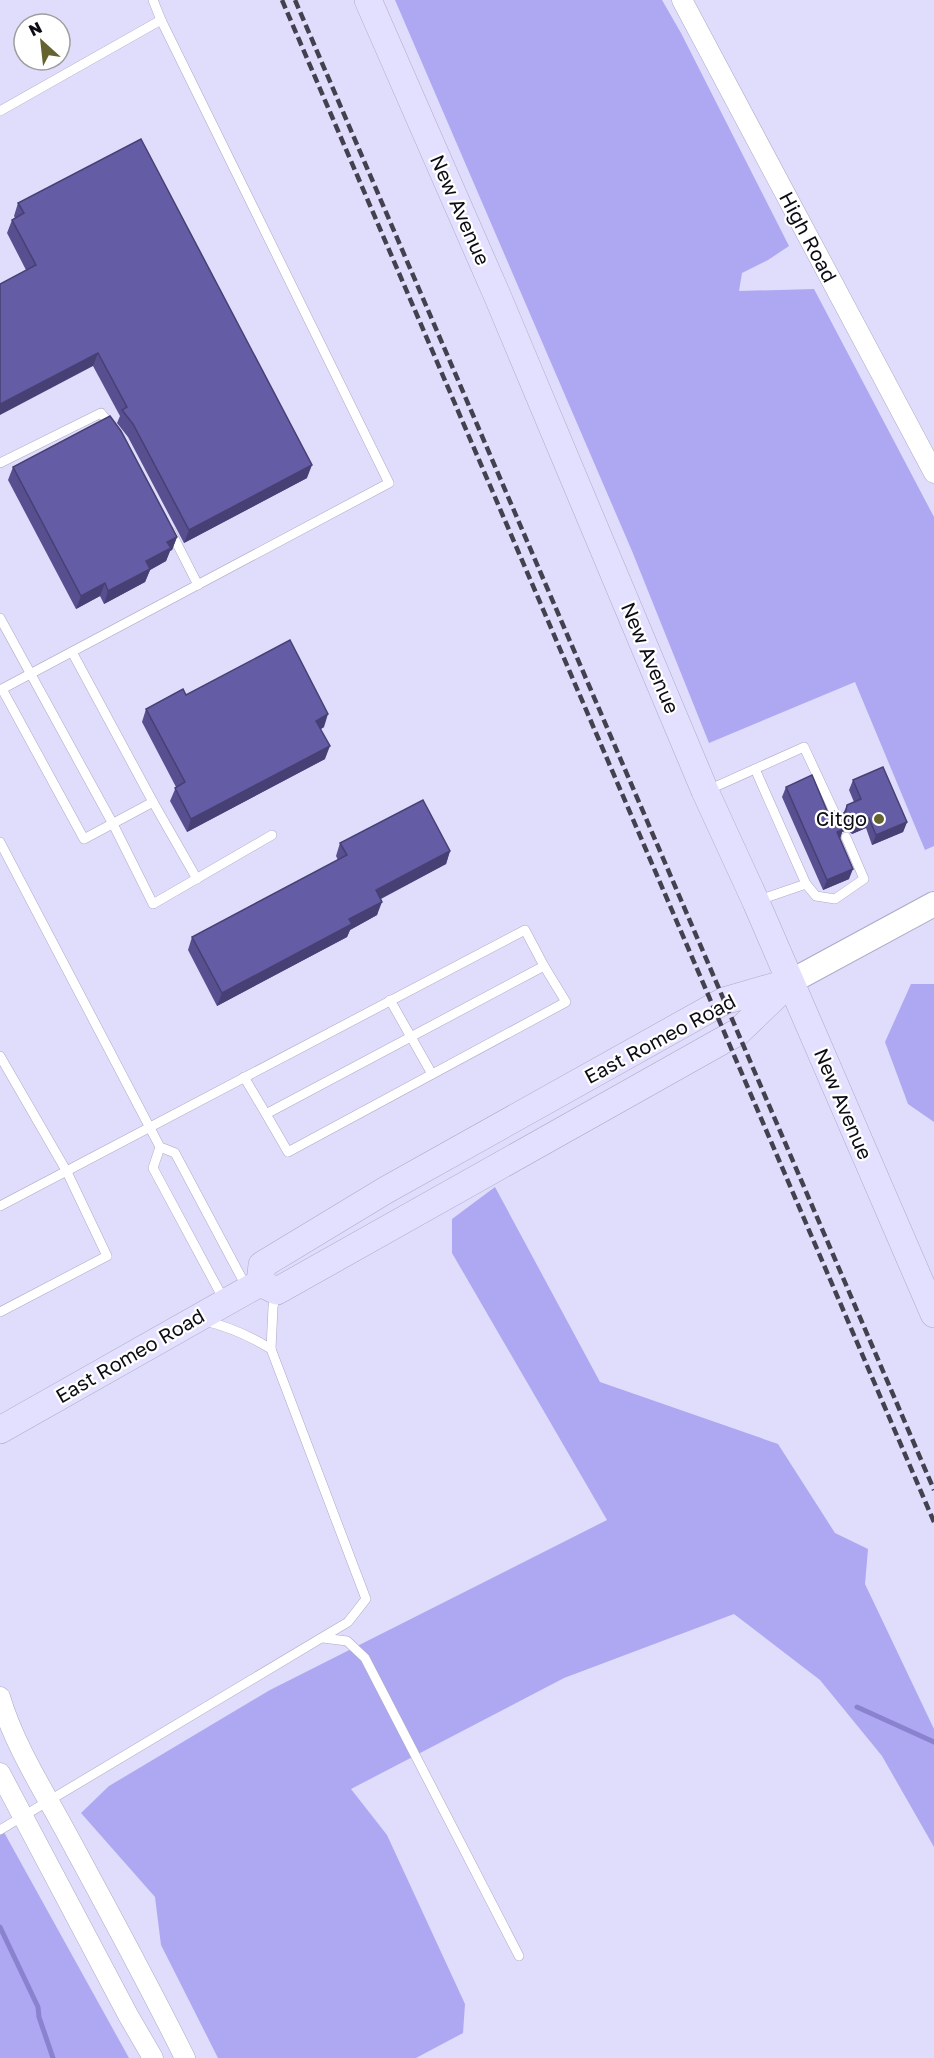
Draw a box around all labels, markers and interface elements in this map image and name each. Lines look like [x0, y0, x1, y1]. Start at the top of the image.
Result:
north arrow [12, 12, 72, 72]
text: N [25, 17, 45, 40]
street label: New Avenue [426, 151, 496, 269]
street label: High Road [775, 187, 843, 286]
street label: New Avenue [617, 598, 685, 717]
place label: Citgo [816, 806, 867, 830]
marker: Citgo [872, 812, 886, 826]
street label: East Romeo Road [580, 988, 739, 1088]
street label: New Avenue [810, 1044, 878, 1163]
street label: East Romeo Road [51, 1303, 208, 1407]

